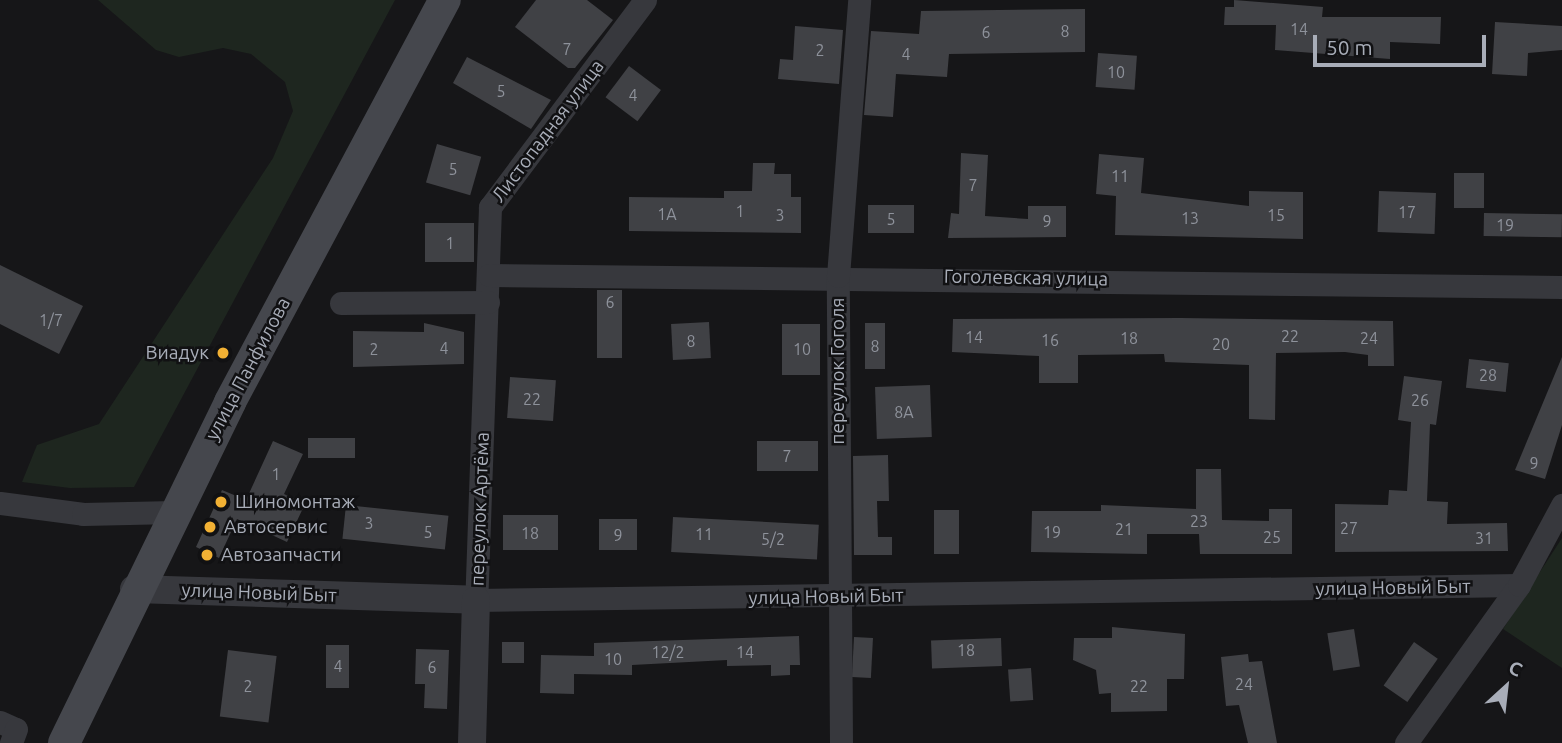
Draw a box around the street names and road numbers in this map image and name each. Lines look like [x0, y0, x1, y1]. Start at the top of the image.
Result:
street label: Листопадная улица [487, 55, 609, 207]
street label: Гоголевская улица [944, 265, 1108, 291]
street label: улица Панфилова [201, 294, 295, 444]
street label: переулок Гоголя [827, 298, 849, 444]
street label: переулок Артёма [466, 432, 494, 586]
street label: улица Новый Быт [1315, 575, 1471, 601]
street label: улица Новый Быт [181, 579, 337, 607]
street label: улица Новый Быт [748, 584, 904, 610]

